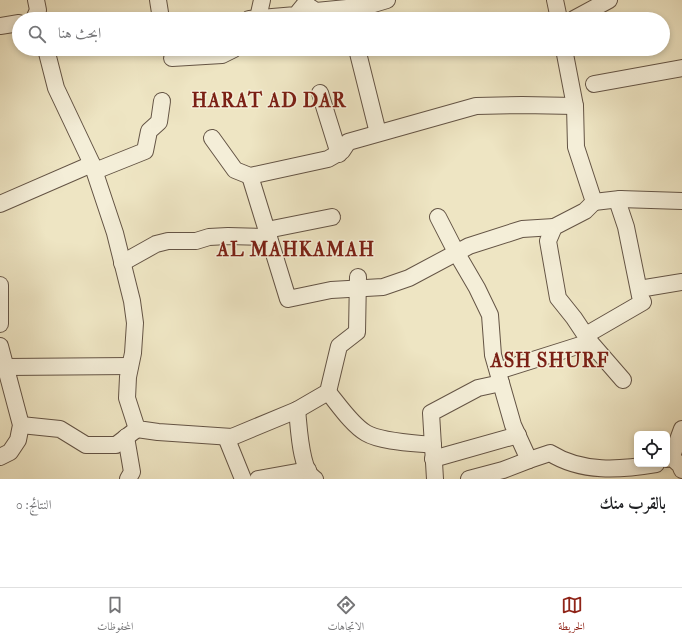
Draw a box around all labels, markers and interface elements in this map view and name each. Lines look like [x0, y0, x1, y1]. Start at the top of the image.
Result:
search box [12, 12, 670, 56]
icon: search [26, 23, 48, 45]
text: ابحث هنا [58, 24, 101, 43]
district label: HARAT AD DAR [191, 89, 347, 113]
district label: AL MAHKAMAH [216, 238, 375, 262]
district label: ASH SHURF [490, 349, 609, 373]
map controls [634, 431, 670, 467]
button: locate [634, 431, 670, 467]
text: بالقرب منك [600, 493, 666, 514]
text: النتائج: 0 [16, 497, 51, 513]
tab: المحفوظات [97, 594, 133, 637]
tab: الاتجاهات [327, 594, 364, 637]
tab: الخريطة [558, 594, 585, 637]

